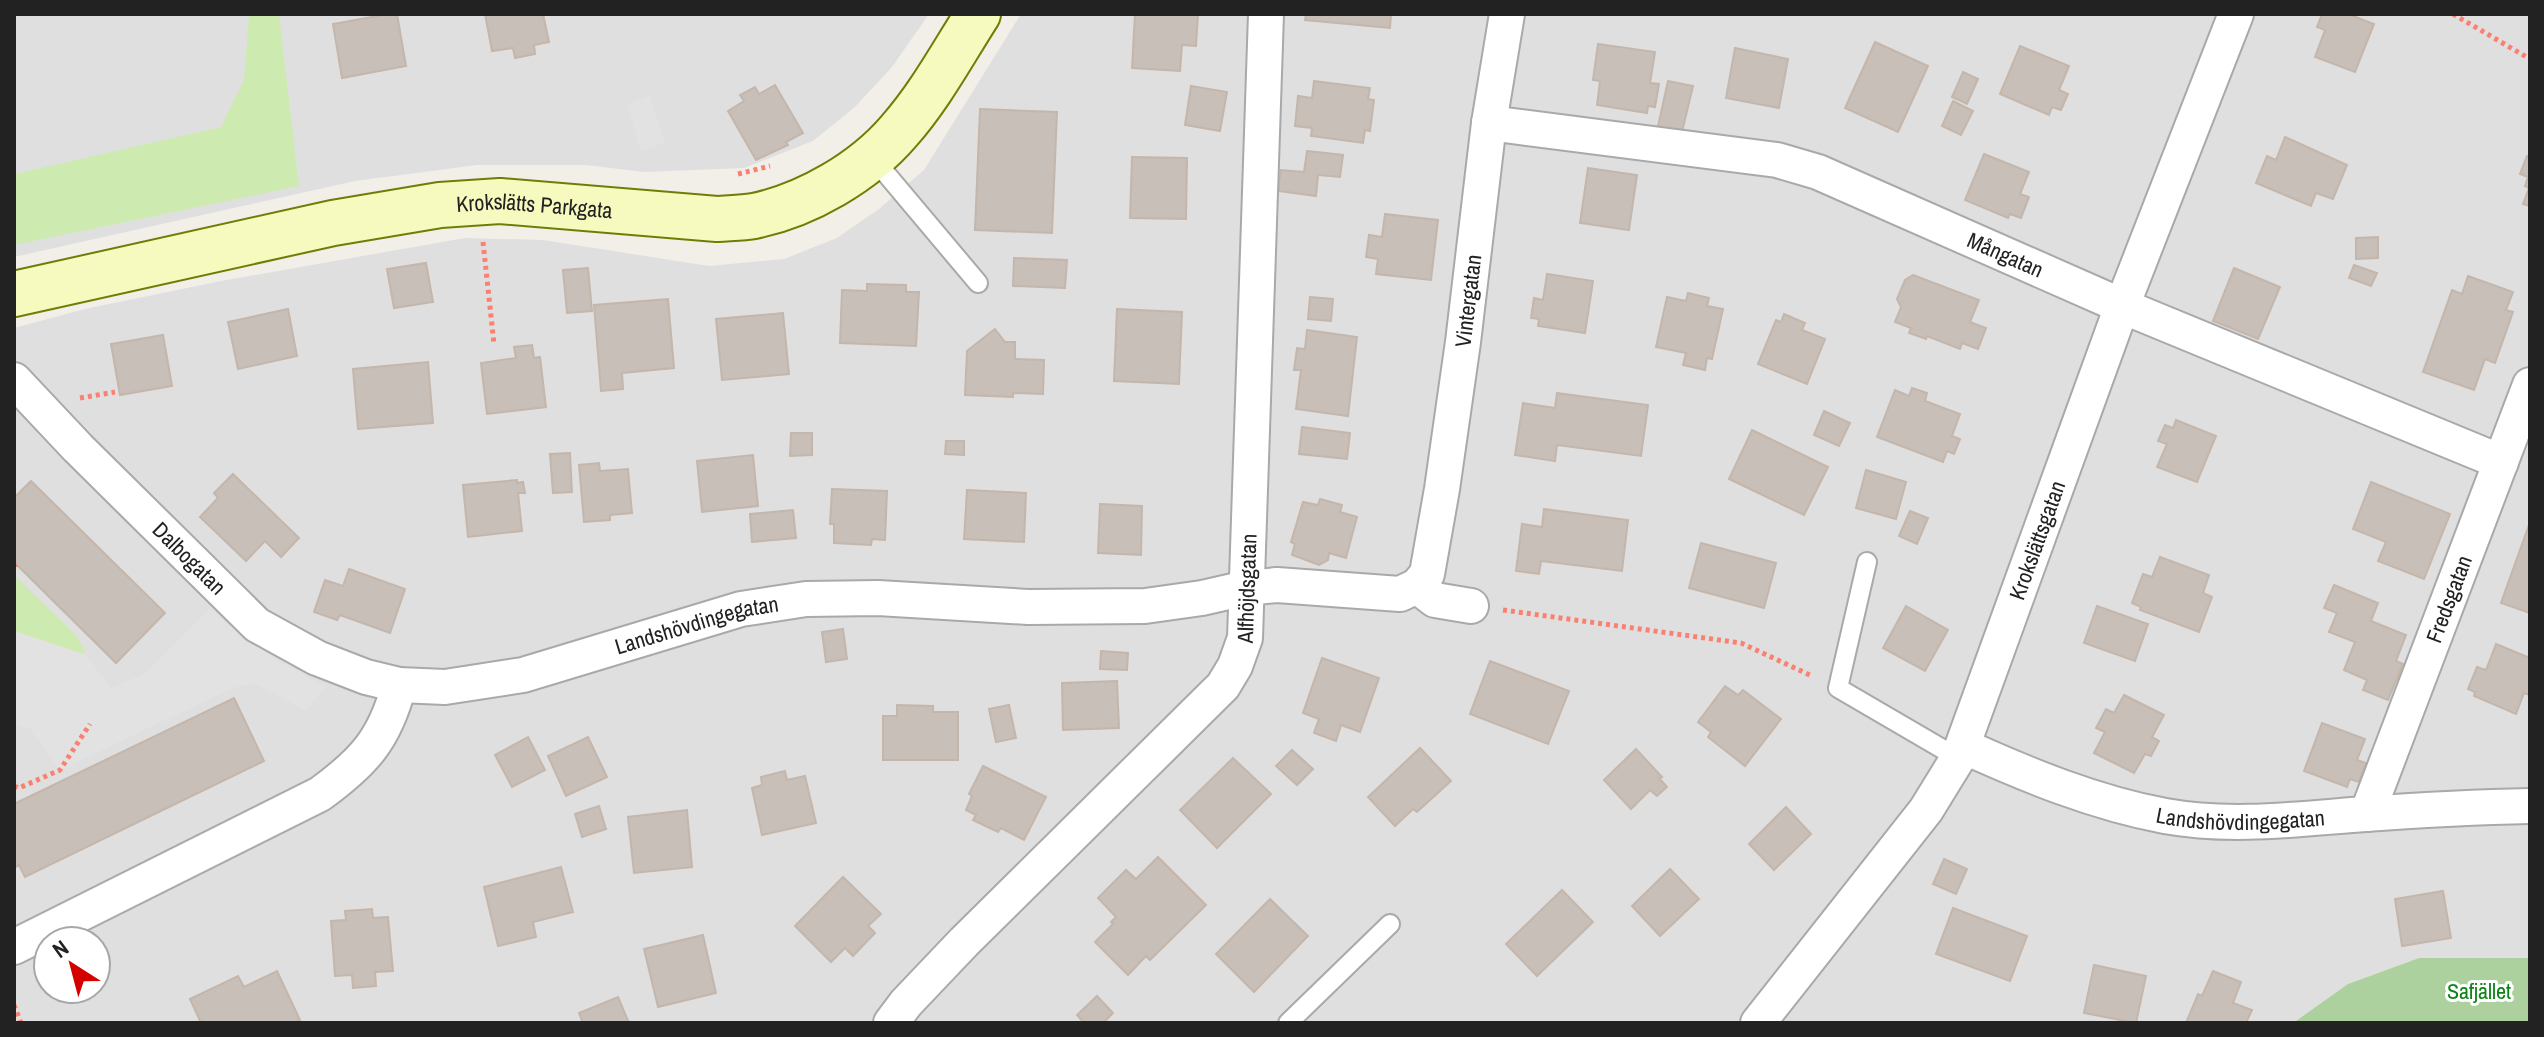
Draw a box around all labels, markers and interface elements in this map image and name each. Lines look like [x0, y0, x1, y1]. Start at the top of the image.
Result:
street label: Krokslätts Parkgata [455, 186, 614, 225]
street label: Mångatan [1963, 225, 2048, 285]
street label: Vintergatan [1448, 253, 1488, 349]
street label: Krokslättsgatan [2002, 477, 2072, 604]
street label: Dalbogatan [146, 515, 233, 601]
street label: Alfhöjdsgatan [1230, 533, 1264, 645]
street label: Fredsgatan [2418, 551, 2479, 647]
street label: Landshövdingegatan [611, 588, 780, 661]
street label: Landshövdingegatan [2154, 800, 2326, 837]
north arrow [32, 925, 112, 1005]
text: N [46, 933, 74, 965]
park label: Safjället [2447, 976, 2511, 1006]

